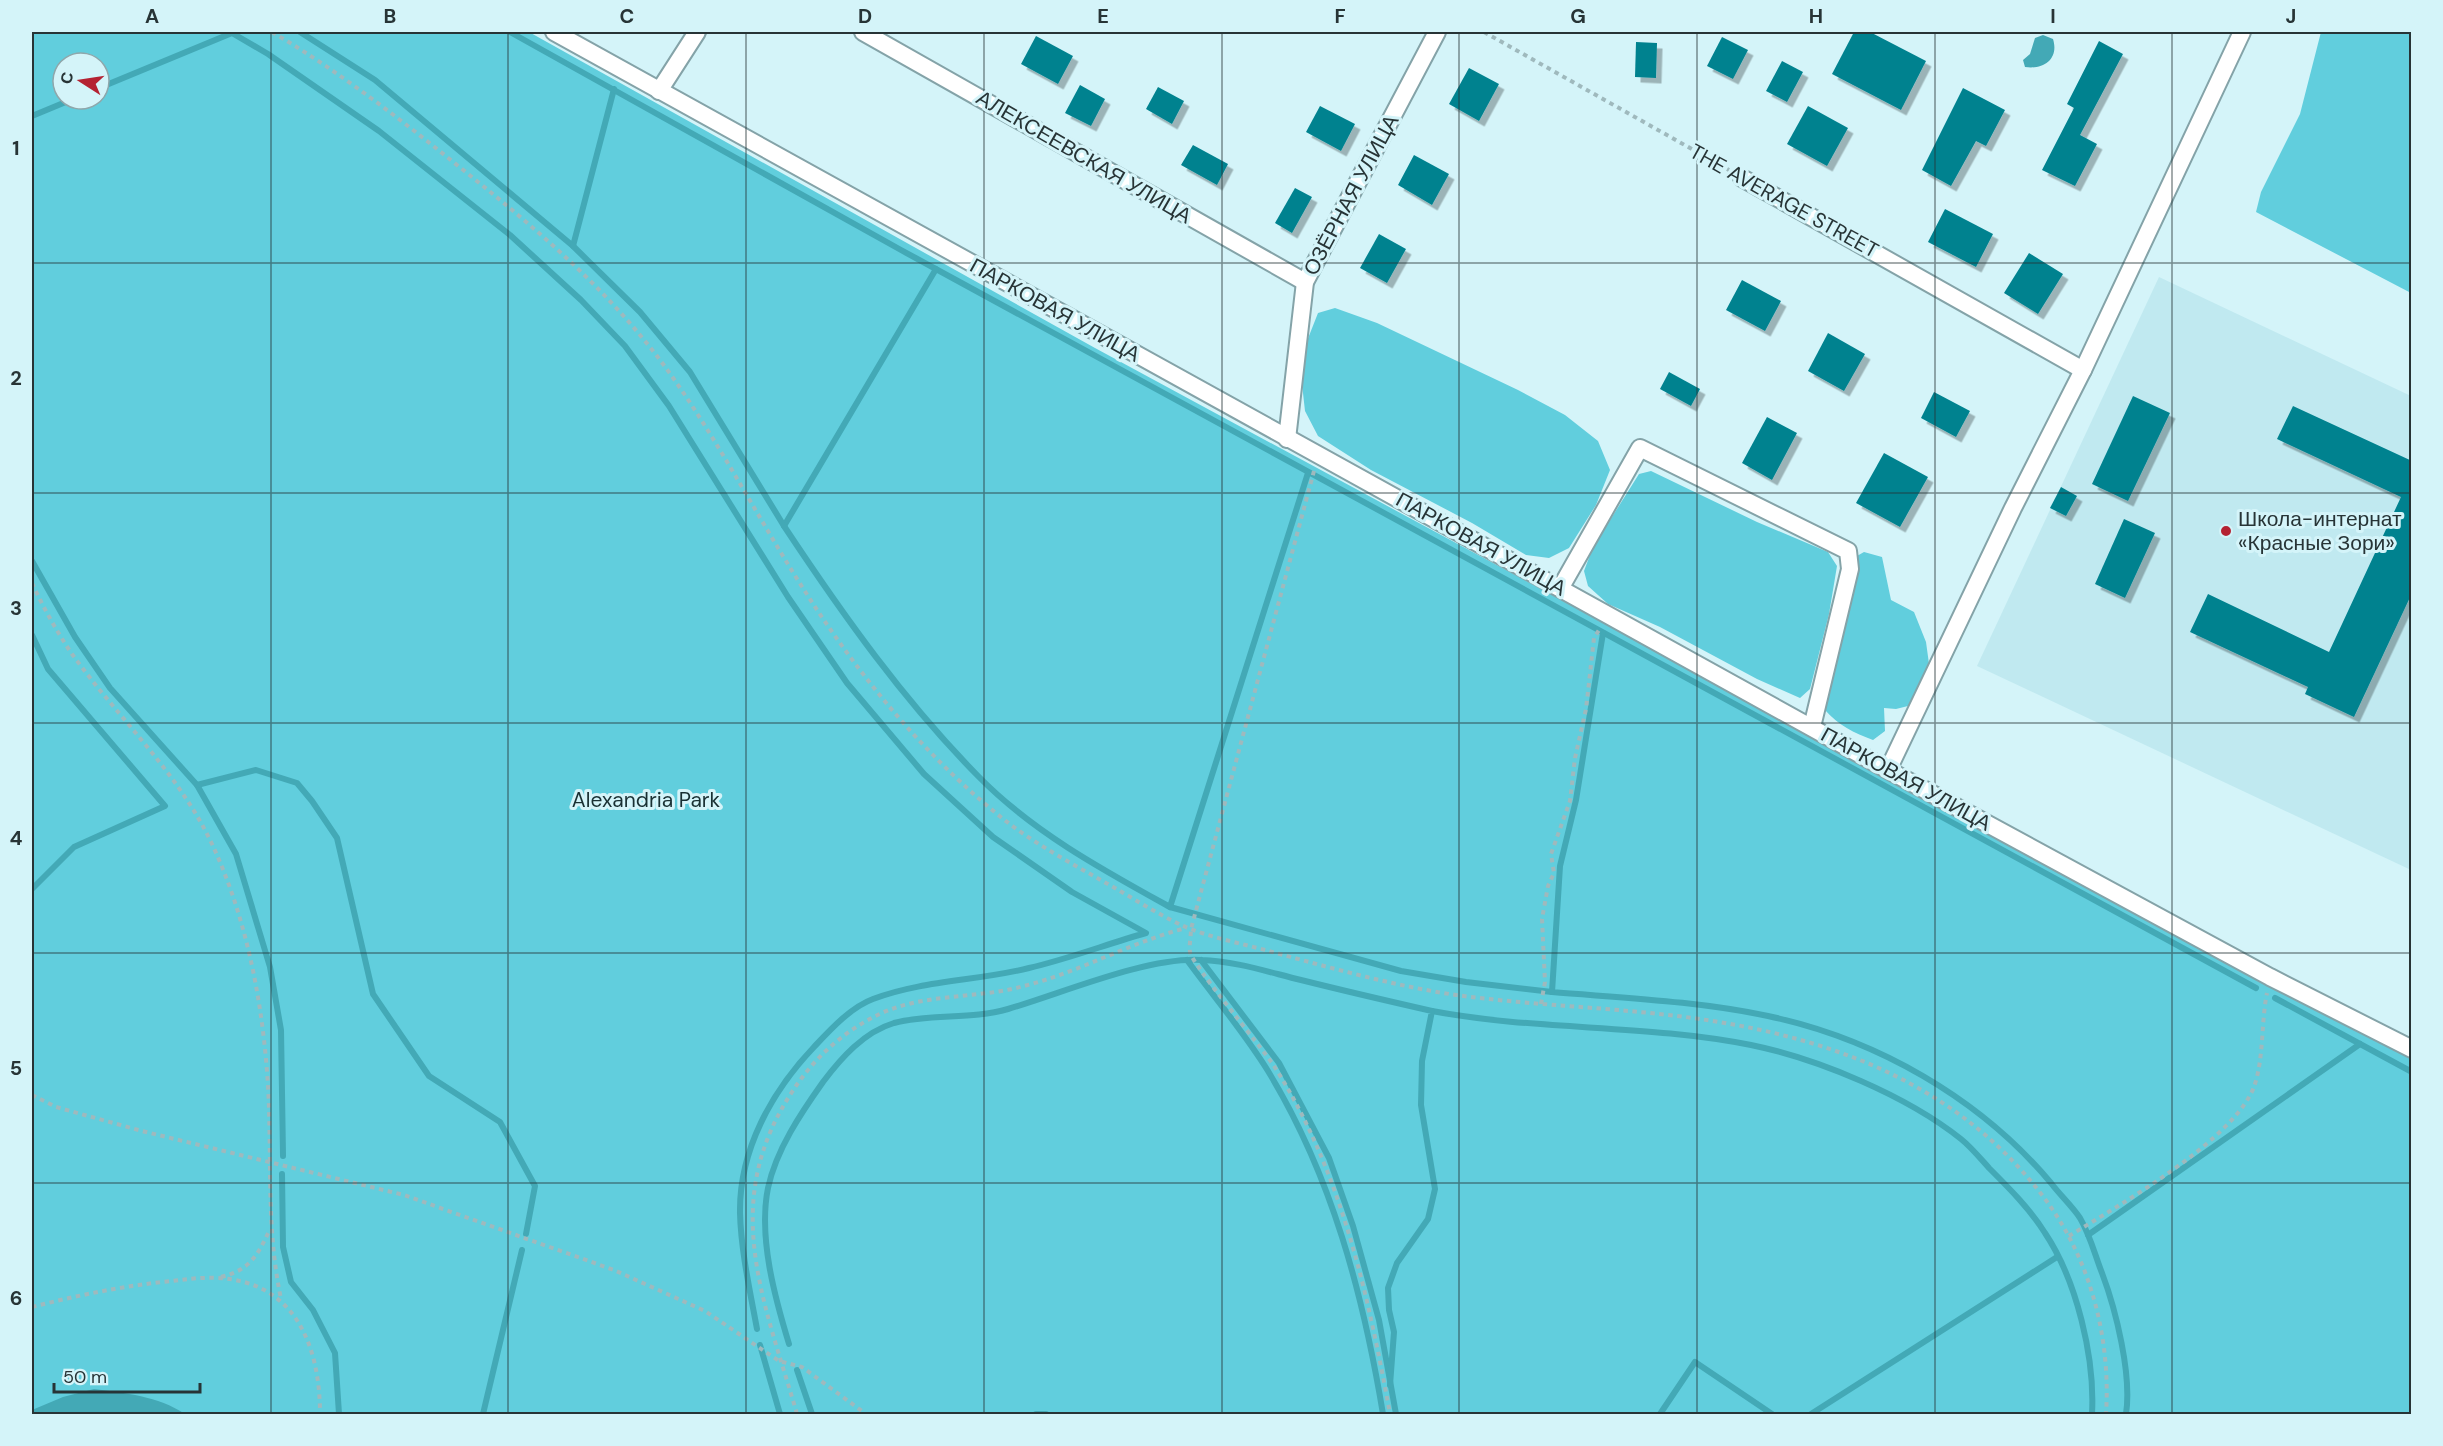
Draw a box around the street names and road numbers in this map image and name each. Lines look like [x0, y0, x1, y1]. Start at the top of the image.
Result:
street label: АЛЕКСЕЕВСКАЯ УЛИЦА [971, 84, 1197, 230]
street label: ОЗЁРНАЯ УЛИЦА [1297, 110, 1405, 280]
street label: THE AVERAGE STREET [1685, 137, 1884, 265]
street label: ПАРКОВАЯ УЛИЦА [965, 252, 1145, 368]
street label: ПАРКОВАЯ УЛИЦА [1391, 486, 1571, 602]
street label: ПАРКОВАЯ УЛИЦА [1816, 721, 1996, 837]

